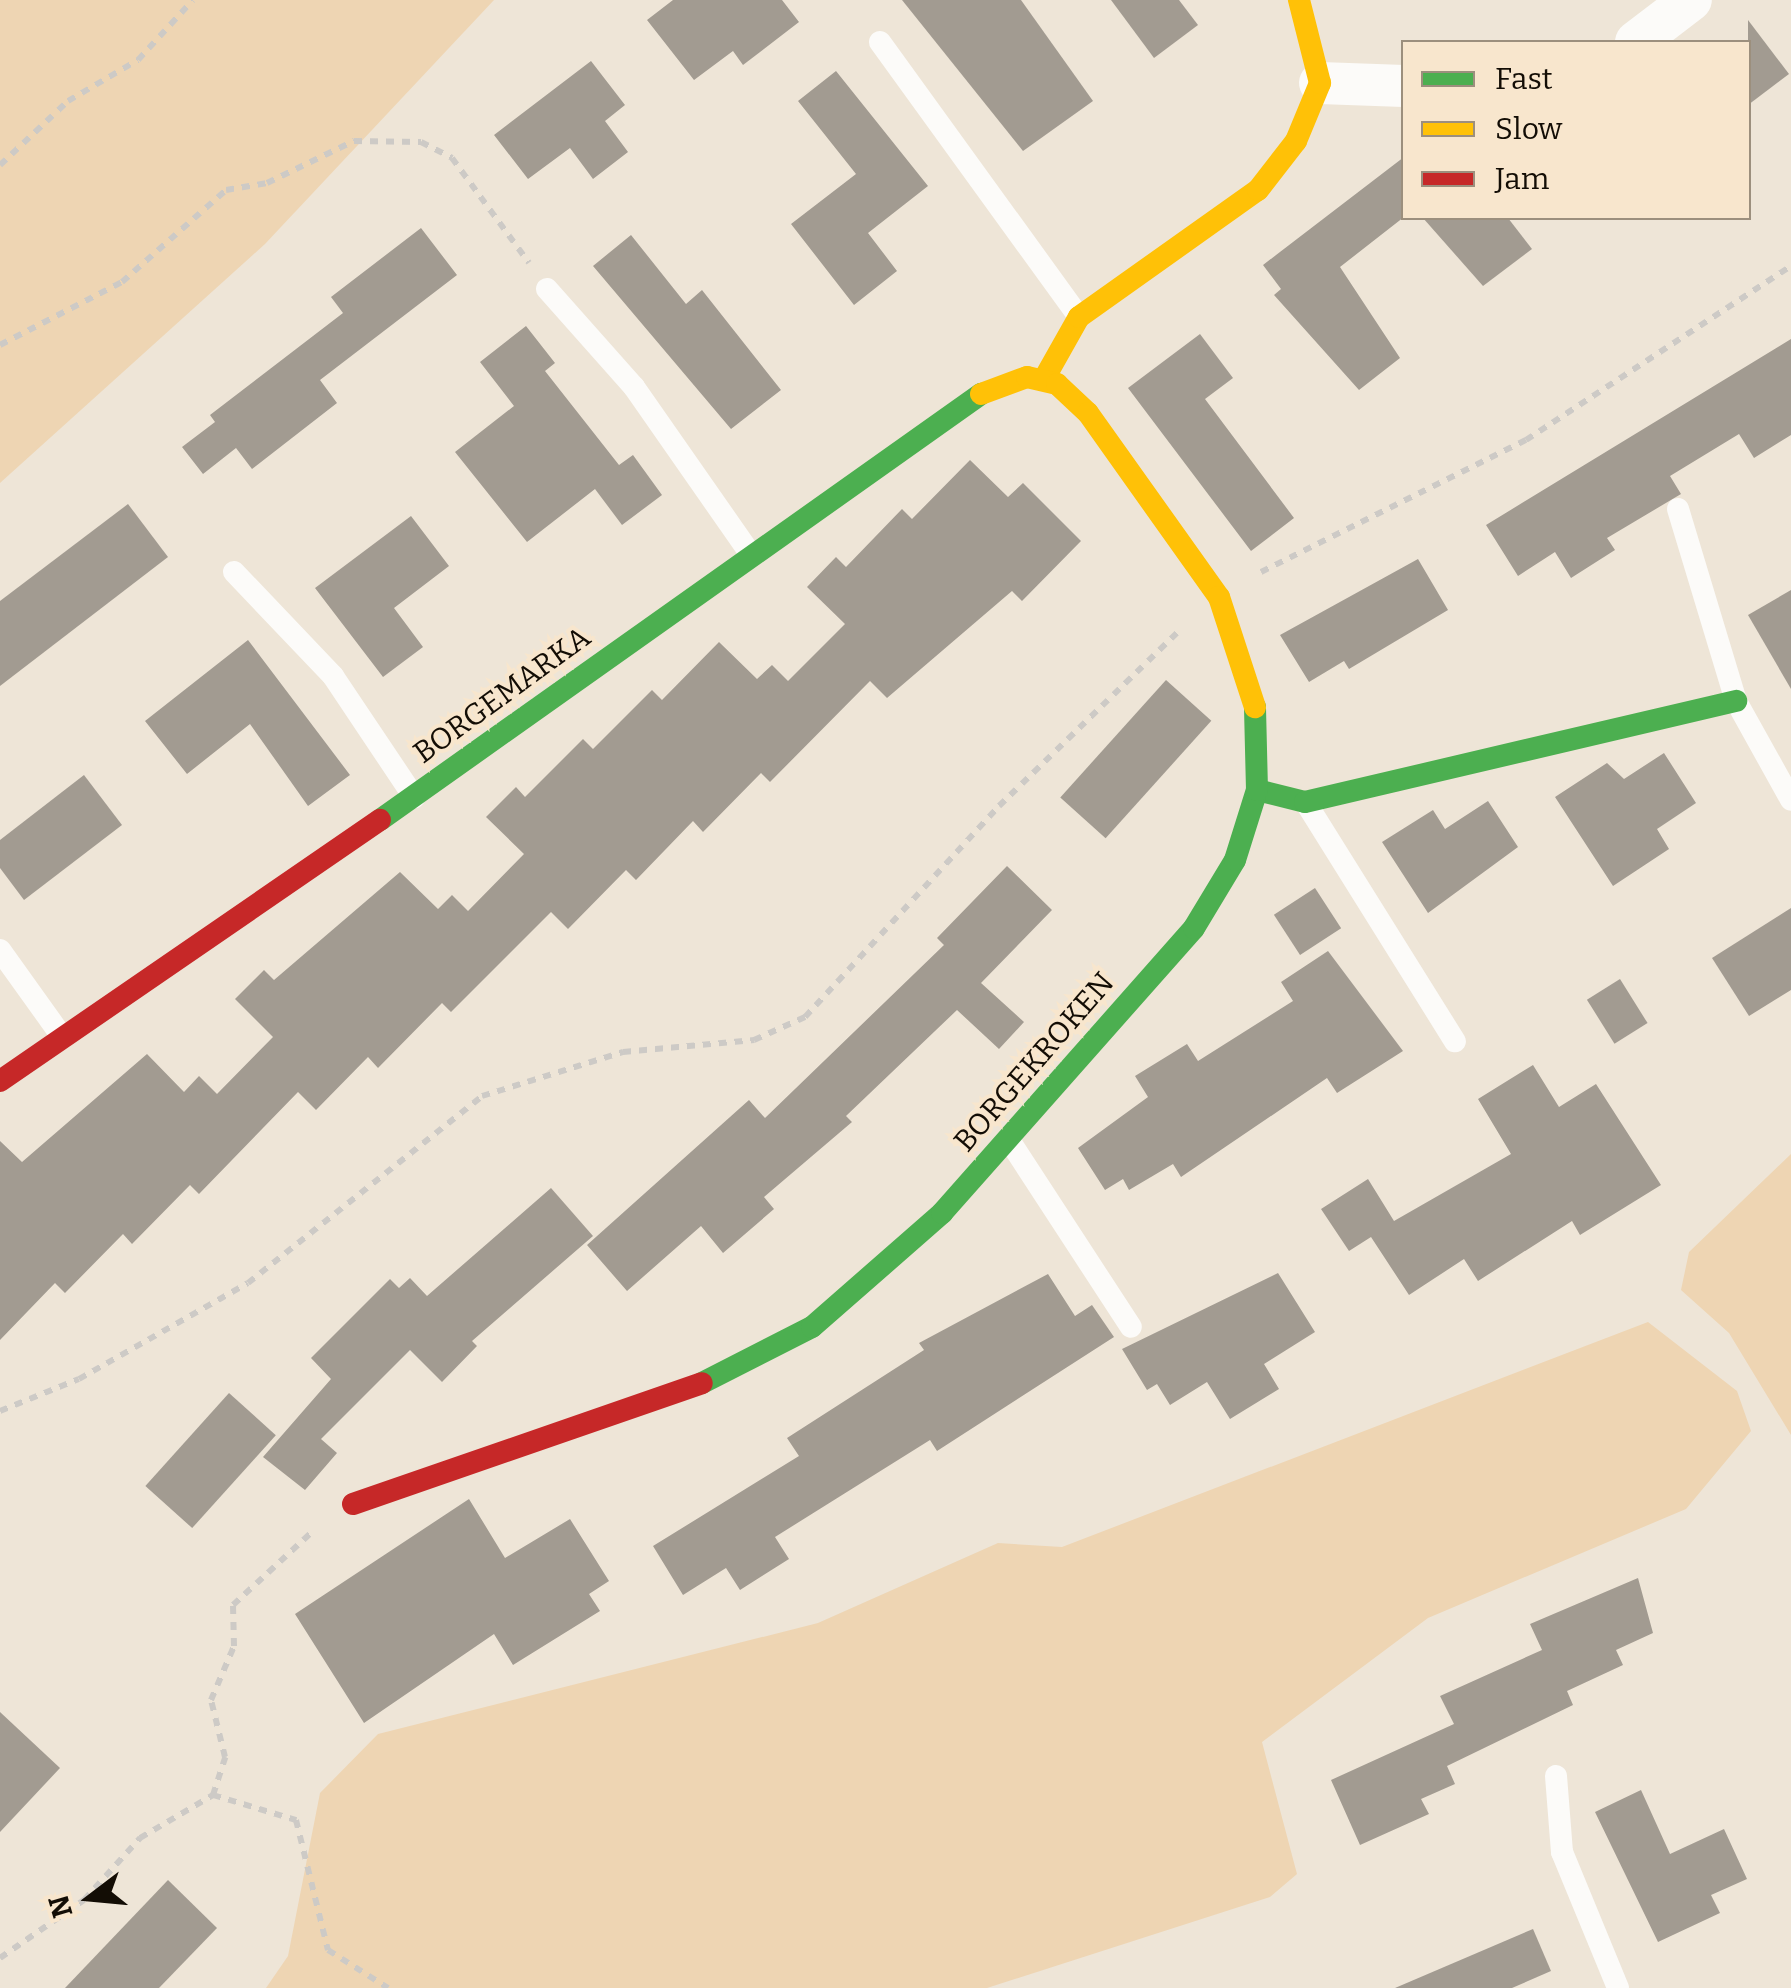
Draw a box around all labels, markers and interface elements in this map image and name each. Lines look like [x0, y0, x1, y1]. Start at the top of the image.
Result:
legend [1401, 40, 1751, 220]
text: Fast [1495, 61, 1553, 97]
text: Slow [1495, 111, 1562, 147]
text: Jam [1495, 161, 1549, 197]
street label: BORGEMARKA [407, 619, 597, 771]
street label: BORGEKROKEN [946, 965, 1122, 1159]
north arrow [40, 1848, 140, 1948]
text: N [42, 1891, 80, 1921]

